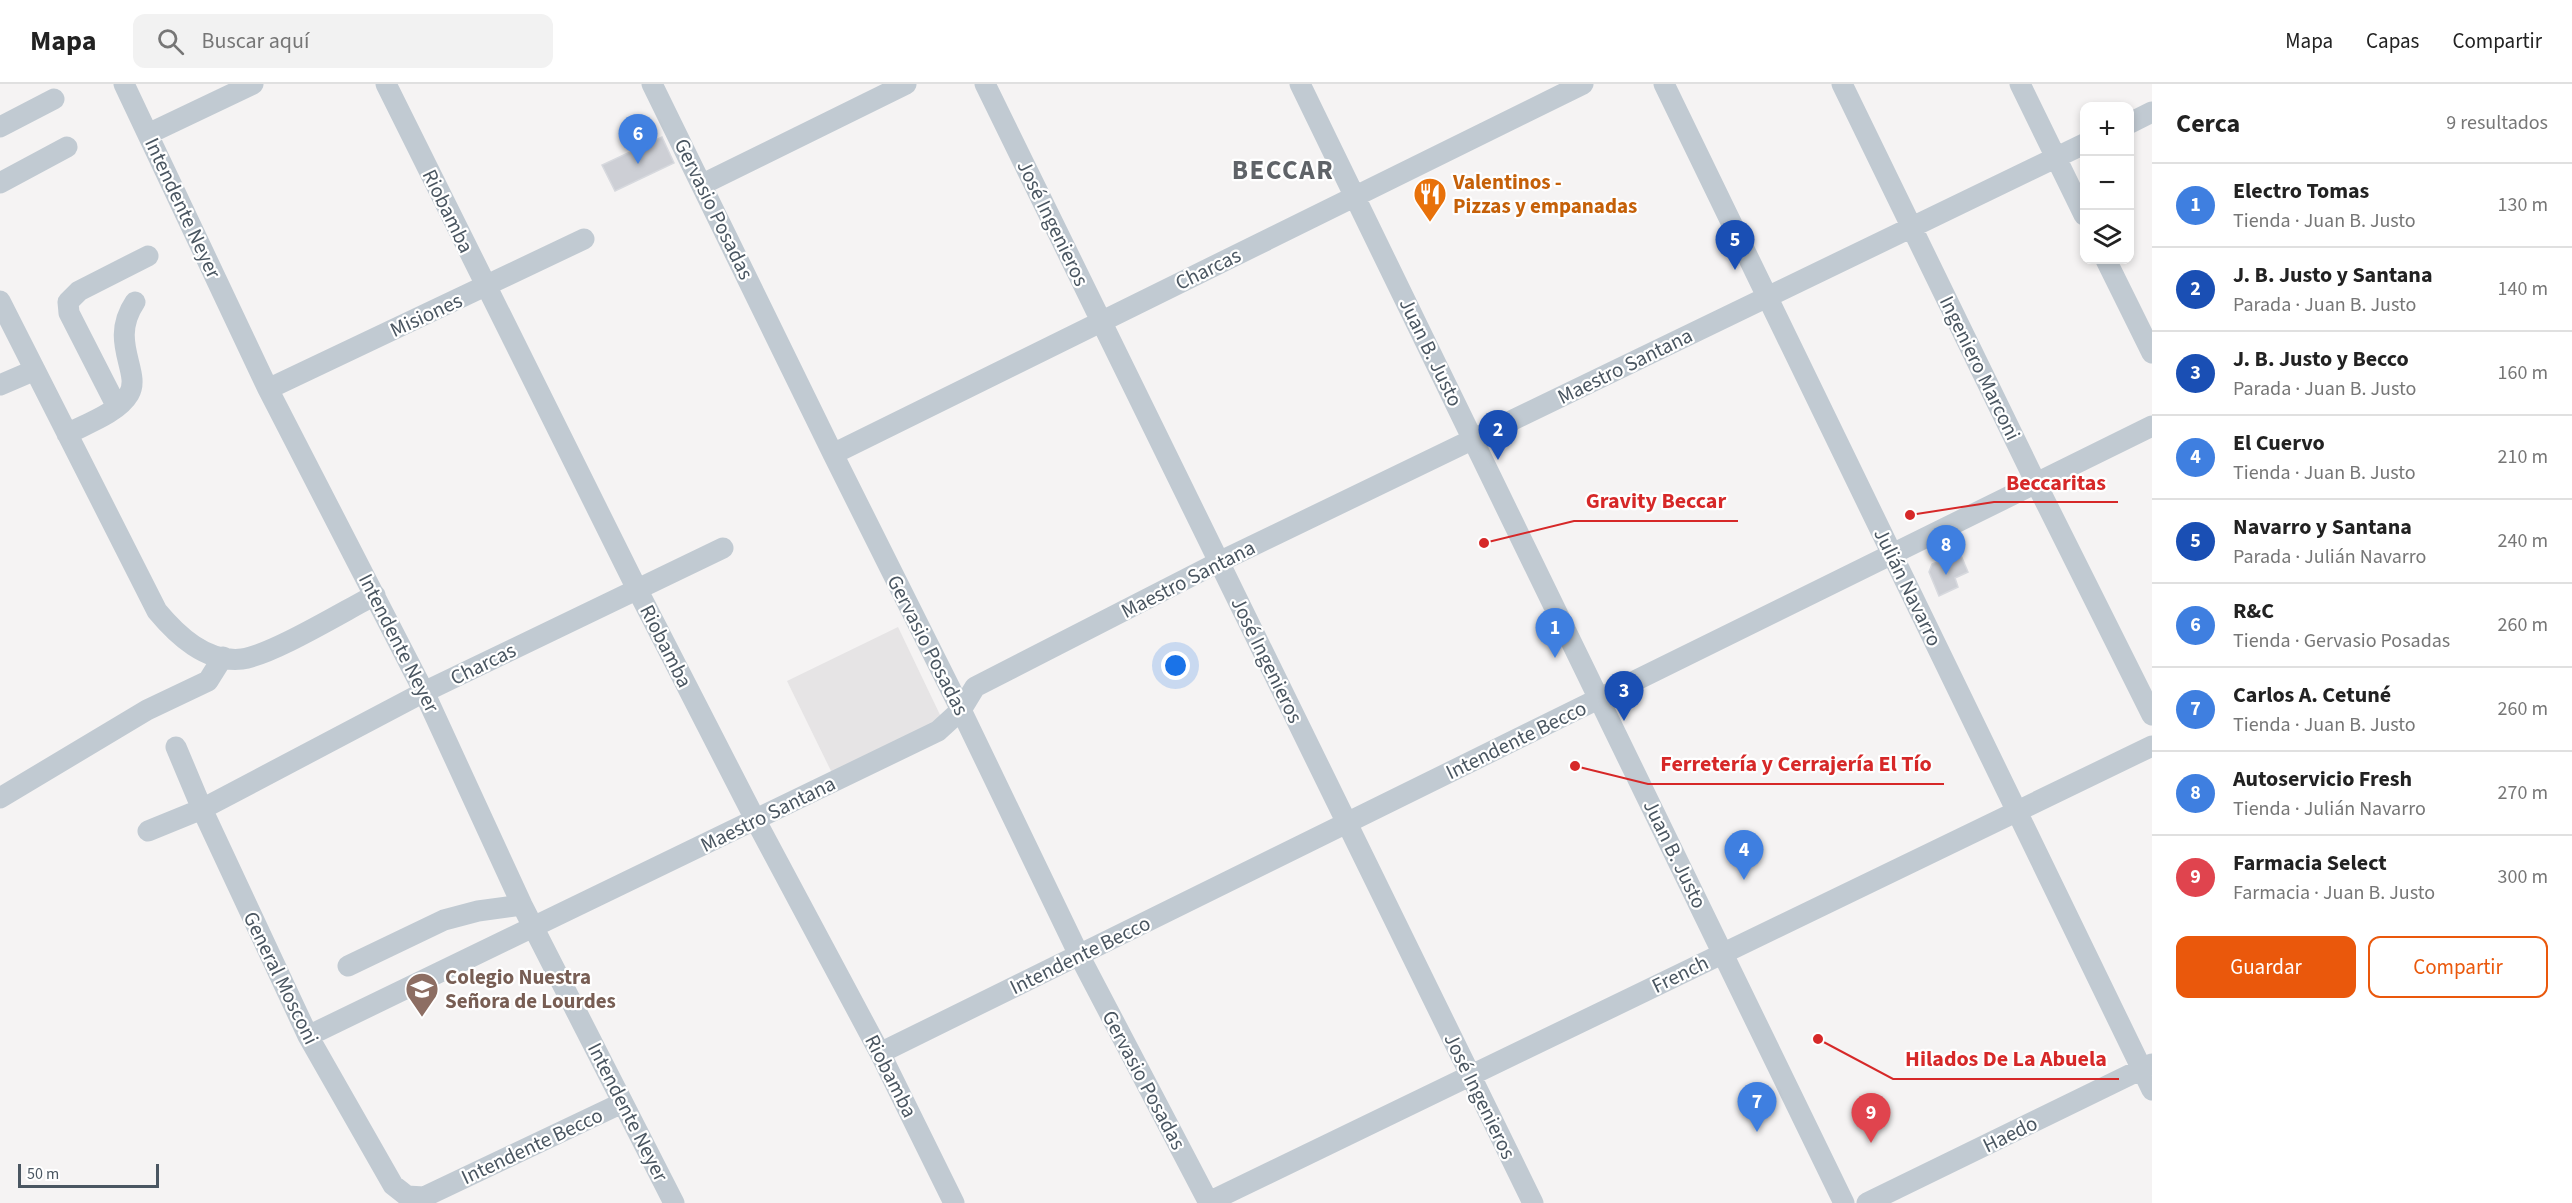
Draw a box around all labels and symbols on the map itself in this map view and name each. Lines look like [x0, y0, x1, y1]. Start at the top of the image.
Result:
pin: 6 [618, 115, 658, 164]
street label: Intendente Neyer [137, 133, 229, 284]
street label: Gervasio Posadas [667, 133, 761, 285]
district label: BECCAR [1232, 151, 1334, 190]
street label: José Ingenieros [1010, 155, 1097, 291]
street label: Riobamba [415, 164, 481, 258]
place label: Valentinos - Pizzas y empanadas [1452, 167, 1637, 221]
restaurant icon: Valentinos - Pizzas y empanadas [1412, 176, 1448, 223]
pin: 5 [1716, 220, 1754, 270]
street label: Charcas [1170, 240, 1246, 298]
street label: Misiones [385, 285, 467, 345]
street label: Ingeniero Marconi [1932, 291, 2028, 445]
street label: Juan B. Justo [1392, 293, 1470, 411]
street label: Maestro Santana [1552, 320, 1698, 412]
pin: 2 [1478, 410, 1518, 460]
callout: Beccaritas [1994, 462, 2118, 502]
text: Beccaritas [2006, 467, 2106, 499]
callout: Gravity Beccar [1574, 481, 1738, 521]
text: Gravity Beccar [1586, 485, 1726, 517]
street label: Julián Navarro [1866, 523, 1950, 651]
pin: 8 [1926, 526, 1966, 575]
street label: Maestro Santana [1116, 532, 1260, 626]
street label: Intendente Neyer [351, 568, 447, 718]
street label: Gervasio Posadas [880, 570, 976, 721]
street label: José Ingenieros [1224, 592, 1311, 728]
street label: Riobamba [632, 599, 700, 693]
pin: 1 [1536, 608, 1574, 658]
street label: Charcas [445, 635, 521, 693]
your location [1161, 651, 1190, 680]
pin: 3 [1604, 672, 1644, 721]
street label: Intendente Becco [1441, 693, 1591, 787]
callout: Ferretería y Cerrajería El Tío [1648, 744, 1944, 784]
text: Ferretería y Cerrajería El Tío [1660, 748, 1932, 780]
street label: Maestro Santana [695, 768, 841, 860]
street label: Juan B. Justo [1636, 795, 1714, 913]
pin: 4 [1724, 830, 1764, 880]
street label: General Mosconi [236, 906, 326, 1050]
street label: Intendente Becco [1005, 908, 1155, 1002]
street label: French [1646, 947, 1714, 1001]
place label: Colegio Nuestra Señora de Lourdes [445, 962, 616, 1016]
school or university icon: Colegio Nuestra Señora de Lourdes [404, 971, 440, 1018]
street label: Gervasio Posadas [1095, 1005, 1193, 1155]
street label: José Ingenieros [1437, 1028, 1524, 1164]
street label: Riobamba [857, 1029, 925, 1123]
street label: Intendente Neyer [580, 1037, 676, 1187]
callout: Hilados De La Abuela [1893, 1039, 2119, 1079]
text: Hilados De La Abuela [1905, 1043, 2107, 1075]
pin: 7 [1738, 1082, 1776, 1132]
pin: 9 [1852, 1094, 1890, 1143]
street label: Intendente Becco [456, 1100, 608, 1192]
street label: Haedo [1977, 1108, 2043, 1160]
scale bar [18, 1161, 159, 1188]

